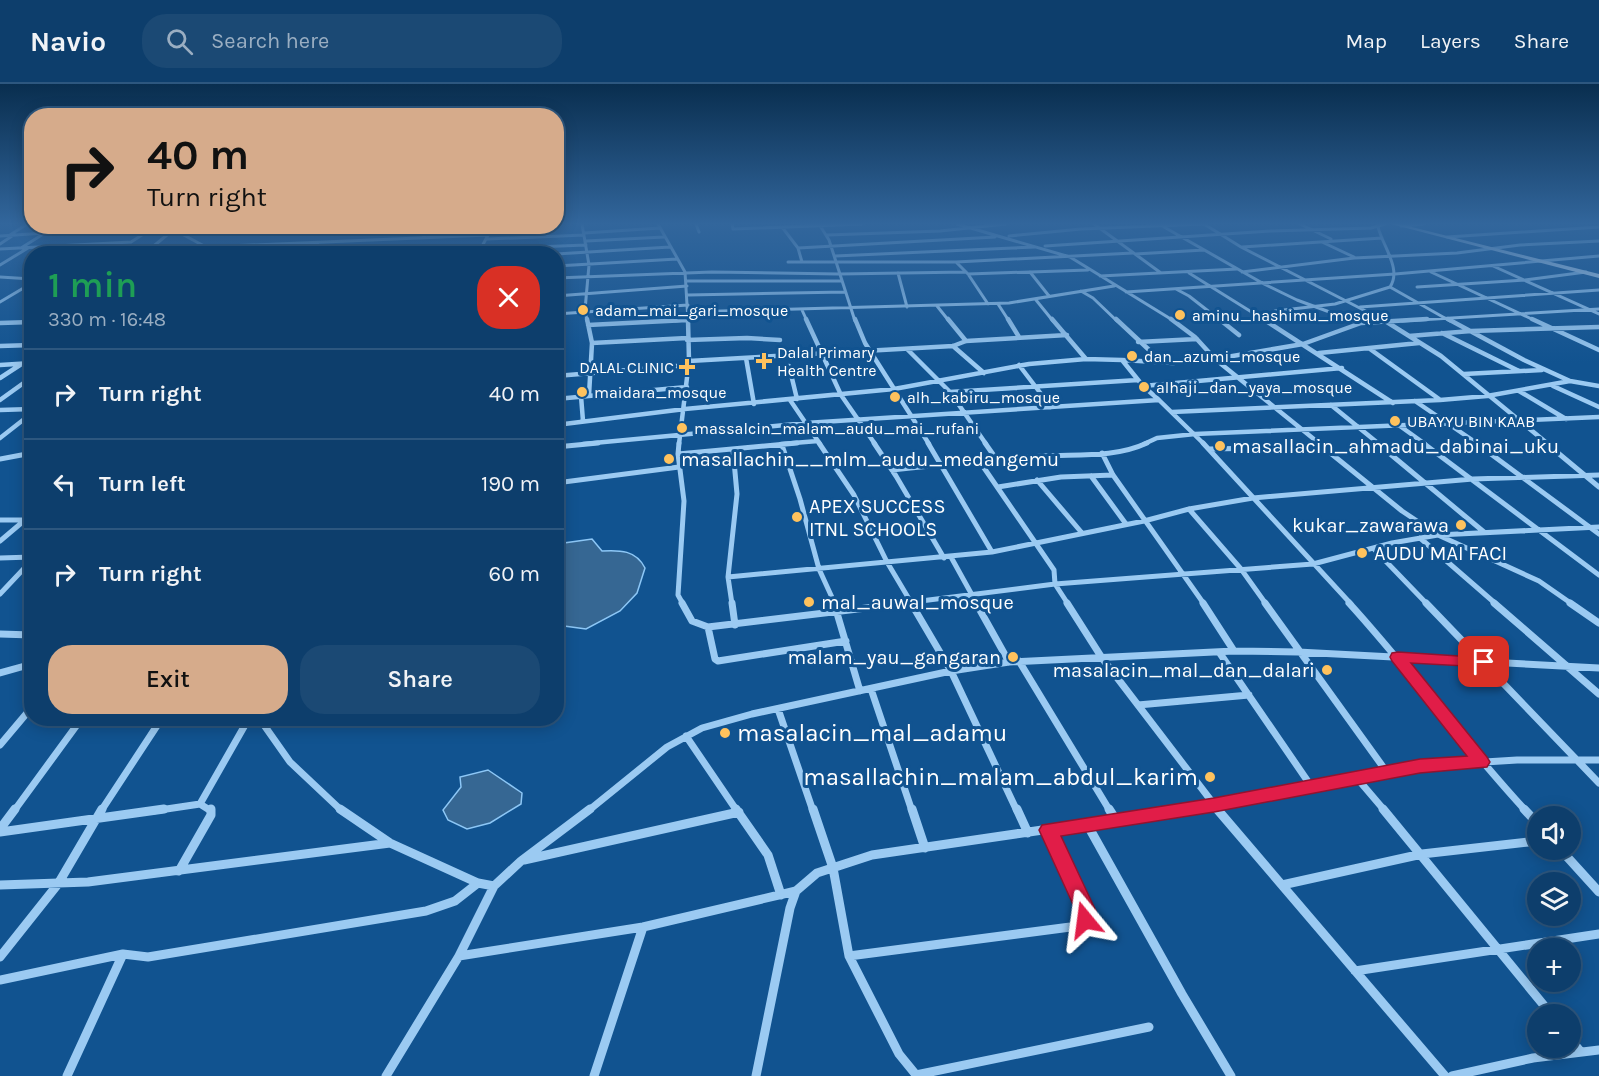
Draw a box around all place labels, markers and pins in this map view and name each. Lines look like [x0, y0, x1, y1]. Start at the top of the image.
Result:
place label: adam_mai_gari_mosque [595, 301, 788, 320]
marker: adam_mai_gari_mosque [576, 303, 590, 317]
place label: aminu_hashimu_mosque [1192, 306, 1388, 325]
marker: aminu_hashimu_mosque [1173, 308, 1187, 322]
place label: Dalal Primary Health Centre [777, 343, 876, 380]
place label: dan_azumi_mosque [1144, 347, 1300, 366]
marker: dan_azumi_mosque [1125, 349, 1139, 363]
marker: Dalal Primary Health Centre [755, 352, 773, 370]
place label: DALAL CLINIC [579, 358, 674, 377]
marker: DALAL CLINIC [678, 358, 696, 376]
place label: alhaji_dan_yaya_mosque [1156, 378, 1352, 397]
marker: alhaji_dan_yaya_mosque [1137, 380, 1151, 394]
place label: maidara_mosque [594, 383, 726, 402]
marker: maidara_mosque [575, 385, 589, 399]
place label: alh_kabiru_mosque [907, 388, 1060, 407]
marker: alh_kabiru_mosque [888, 390, 902, 404]
place label: UBAYYU BIN KAAB [1407, 412, 1535, 431]
marker: UBAYYU BIN KAAB [1388, 414, 1402, 428]
place label: massalcin_malam_audu_mai_rufani [694, 419, 979, 438]
marker: massalcin_malam_audu_mai_rufani [675, 421, 689, 435]
place label: masallacin_ahmadu_dabinai_uku [1232, 435, 1559, 458]
marker: masallacin_ahmadu_dabinai_uku [1213, 439, 1227, 453]
place label: masallachin__mlm_audu_medangemu [681, 448, 1059, 471]
marker: masallachin__mlm_audu_medangemu [662, 452, 676, 466]
place label: APEX SUCCESS ITNL SCHOOLS [809, 495, 945, 541]
marker: APEX SUCCESS ITNL SCHOOLS [790, 510, 804, 524]
place label: kukar_zawarawa [1292, 514, 1449, 537]
marker: kukar_zawarawa [1454, 518, 1468, 532]
place label: AUDU MAI FACI [1374, 542, 1507, 565]
marker: AUDU MAI FACI [1355, 546, 1369, 560]
place label: mal_auwal_mosque [821, 591, 1014, 614]
marker: mal_auwal_mosque [802, 595, 816, 609]
pin [1458, 636, 1509, 687]
place label: malam_yau_gangaran [788, 646, 1001, 669]
marker: malam_yau_gangaran [1006, 650, 1020, 664]
place label: masalacin_mal_dan_dalari [1052, 659, 1315, 682]
marker: masalacin_mal_dan_dalari [1320, 663, 1334, 677]
place label: masalacin_mal_adamu [737, 719, 1007, 747]
marker: masalacin_mal_adamu [718, 726, 732, 740]
place label: masallachin_malam_abdul_karim [803, 763, 1198, 791]
marker: masallachin_malam_abdul_karim [1203, 770, 1217, 784]

